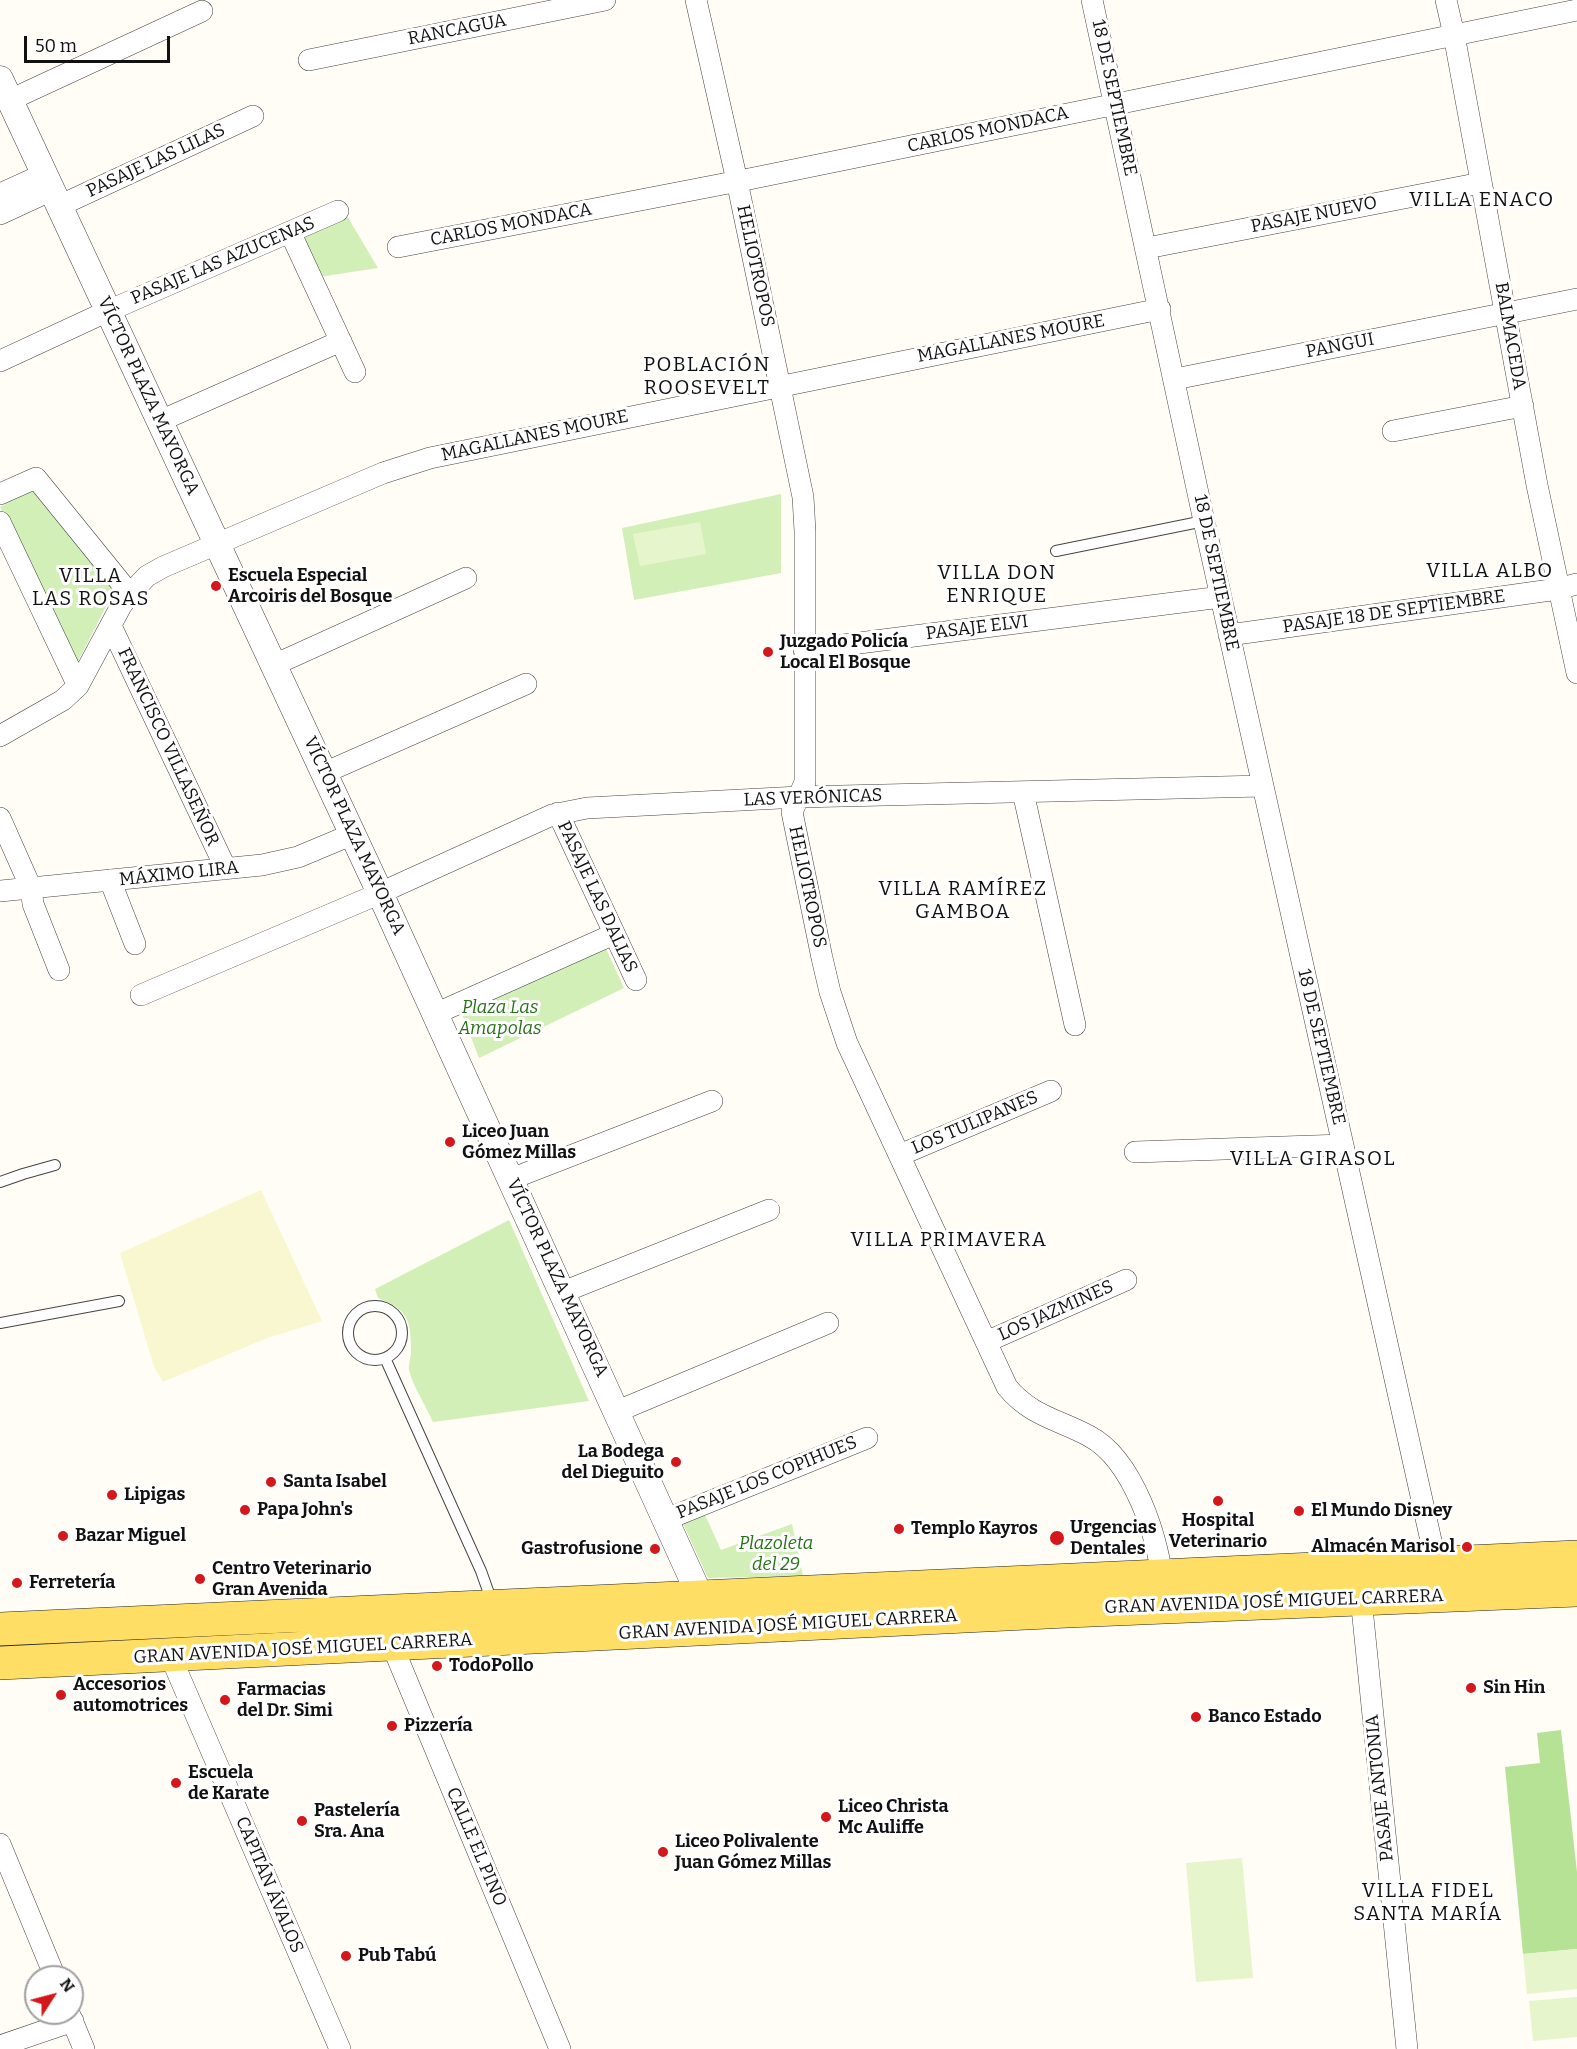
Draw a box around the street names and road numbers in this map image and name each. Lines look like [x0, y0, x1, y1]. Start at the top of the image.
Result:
street label: RANCAGUA [406, 10, 508, 50]
street label: 18 DE SEPTIEMBRE [1087, 18, 1141, 178]
street label: CARLOS MONDACA [906, 102, 1070, 158]
street label: PASAJE LAS LILAS [83, 119, 229, 203]
street label: PASAJE NUEVO [1249, 192, 1379, 238]
street label: CARLOS MONDACA [428, 199, 594, 251]
street label: HELIOTROPOS [732, 203, 778, 329]
street label: PASAJE LAS AZUCENAS [128, 212, 318, 310]
street label: BALMACEDA [1490, 281, 1530, 391]
street label: VÍCTOR PLAZA MAYORGA [93, 293, 203, 499]
street label: MAGALLANES MOURE [915, 310, 1107, 368]
street label: PANGUI [1304, 329, 1376, 363]
street label: MAGALLANES MOURE [440, 406, 630, 466]
street label: 18 DE SEPTIEMBRE [1189, 493, 1243, 653]
street label: PASAJE 18 DE SEPTIEMBRE [1281, 586, 1507, 638]
street label: PASAJE ELVI [924, 611, 1030, 645]
street label: FRANCISCO VILLASEÑOR [113, 645, 223, 849]
street label: VÍCTOR PLAZA MAYORGA [299, 733, 409, 939]
street label: LAS VERÓNICAS [743, 785, 883, 811]
street label: PASAJE LAS DALIAS [552, 818, 642, 976]
street label: HELIOTROPOS [784, 824, 830, 950]
street label: MÁXIMO LIRA [118, 857, 240, 891]
street label: 18 DE SEPTIEMBRE [1293, 967, 1349, 1127]
street label: LOS TULIPANES [909, 1087, 1041, 1159]
street label: VÍCTOR PLAZA MAYORGA [502, 1175, 612, 1381]
street label: LOS JAZMINES [995, 1276, 1117, 1346]
street label: PASAJE LOS COPIHUES [674, 1432, 860, 1524]
street label: GRAN AVENIDA JOSÉ MIGUEL CARRERA [1104, 1585, 1444, 1619]
street label: GRAN AVENIDA JOSÉ MIGUEL CARRERA [618, 1605, 958, 1645]
street label: GRAN AVENIDA JOSÉ MIGUEL CARRERA [133, 1629, 473, 1669]
street label: PASAJE ANTONIA [1362, 1714, 1398, 1862]
street label: CALLE EL PINO [441, 1784, 511, 1910]
street label: CAPITÁN ÁVALOS [231, 1814, 307, 1956]

